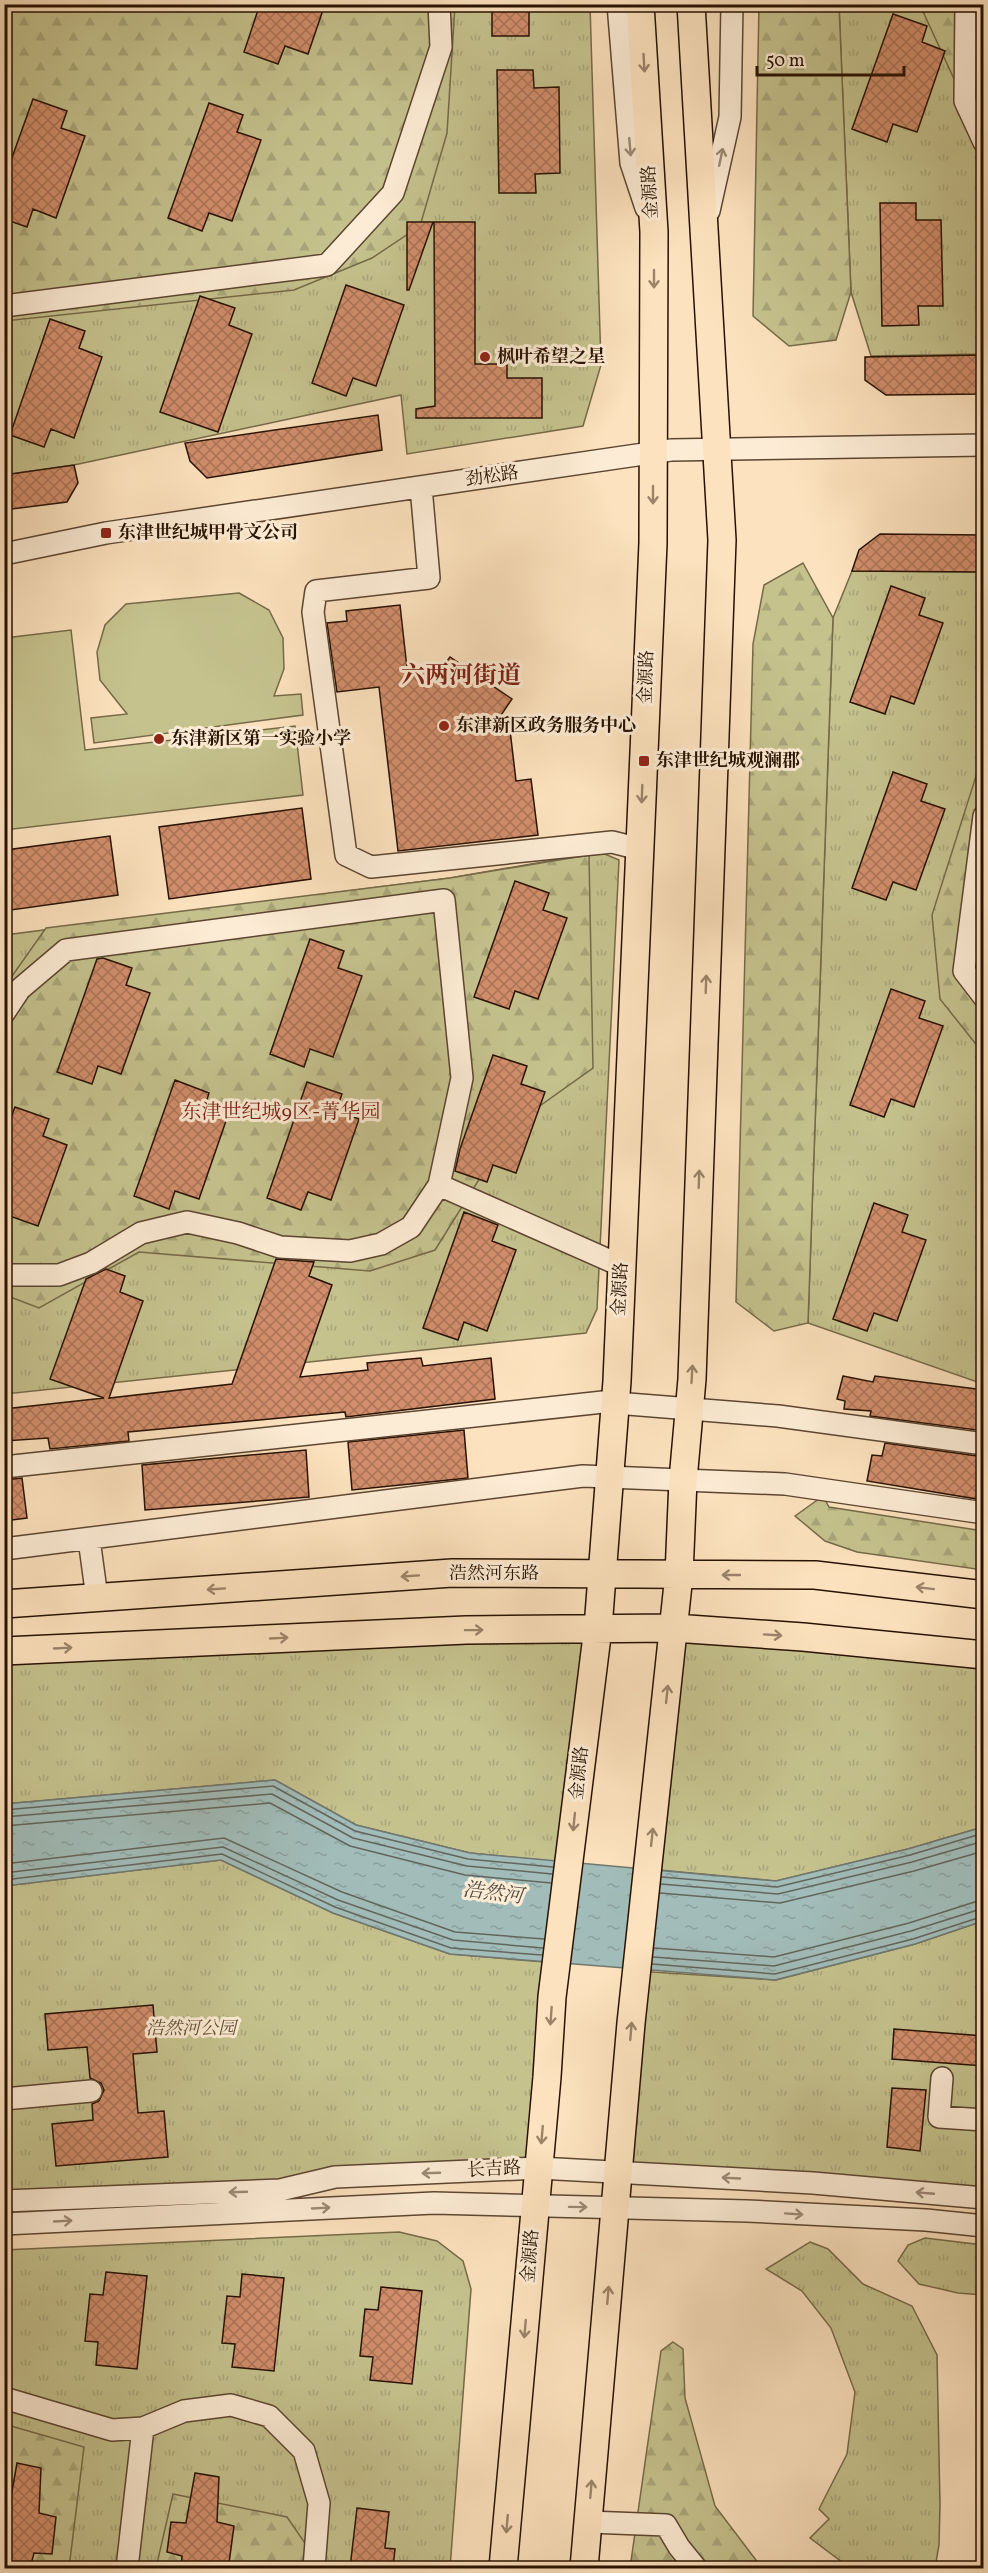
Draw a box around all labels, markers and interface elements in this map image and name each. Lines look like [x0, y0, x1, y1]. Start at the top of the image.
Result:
scale bar [757, 39, 904, 77]
text: 50 m [766, 49, 805, 74]
one-way arrow [638, 52, 649, 72]
one-way arrow [625, 136, 636, 156]
one-way arrow [716, 148, 727, 168]
street label: 金源路 [637, 164, 665, 220]
one-way arrow [648, 268, 660, 288]
place label: 枫叶希望之星 [497, 345, 605, 370]
marker: 枫叶希望之星 [478, 350, 492, 364]
street label: 劲松路 [464, 461, 520, 493]
one-way arrow [647, 484, 659, 504]
place label: 东津世纪城甲骨文公司 [118, 521, 298, 546]
marker: 东津世纪城甲骨文公司 [99, 526, 113, 540]
street label: 金源路 [634, 650, 660, 704]
district label: 六两河街道 [401, 660, 521, 694]
place label: 东津新区政务服务中心 [456, 714, 636, 739]
marker: 东津新区政务服务中心 [437, 719, 451, 733]
place label: 东津新区第一实验小学 [171, 727, 351, 752]
marker: 东津新区第一实验小学 [152, 732, 166, 746]
place label: 东津世纪城观澜郡 [656, 749, 800, 774]
marker: 东津世纪城观澜郡 [637, 754, 651, 768]
one-way arrow [637, 784, 648, 804]
one-way arrow [700, 974, 712, 994]
district label: 东津世纪城9区-菁华园 [182, 1099, 380, 1127]
one-way arrow [693, 1169, 705, 1189]
street label: 金源路 [607, 1261, 635, 1317]
one-way arrow [686, 1364, 698, 1384]
street label: 浩然河东路 [449, 1562, 539, 1587]
one-way arrow [722, 1569, 742, 1581]
one-way arrow [401, 1571, 421, 1582]
one-way arrow [916, 1582, 936, 1593]
one-way arrow [206, 1584, 226, 1595]
one-way arrow [463, 1624, 483, 1636]
one-way arrow [763, 1630, 783, 1641]
one-way arrow [268, 1633, 288, 1644]
one-way arrow [52, 1643, 72, 1654]
one-way arrow [662, 1684, 673, 1704]
street label: 金源路 [565, 1745, 595, 1801]
one-way arrow [569, 1812, 580, 1832]
one-way arrow [646, 1827, 657, 1847]
water label: 浩然河 [462, 1876, 527, 1912]
one-way arrow [546, 2005, 557, 2025]
park label: 浩然河公园 [146, 2017, 239, 2042]
one-way arrow [626, 2021, 637, 2041]
one-way arrow [536, 2125, 547, 2145]
street label: 长吉路 [466, 2156, 522, 2184]
one-way arrow [422, 2168, 442, 2179]
one-way arrow [721, 2173, 741, 2184]
one-way arrow [228, 2186, 248, 2198]
one-way arrow [916, 2187, 936, 2198]
one-way arrow [568, 2201, 588, 2213]
one-way arrow [310, 2203, 330, 2214]
one-way arrow [784, 2209, 804, 2220]
one-way arrow [52, 2215, 72, 2226]
street label: 金源路 [516, 2228, 546, 2284]
one-way arrow [603, 2286, 614, 2305]
one-way arrow [519, 2319, 530, 2339]
one-way arrow [586, 2480, 597, 2500]
one-way arrow [501, 2513, 512, 2533]

